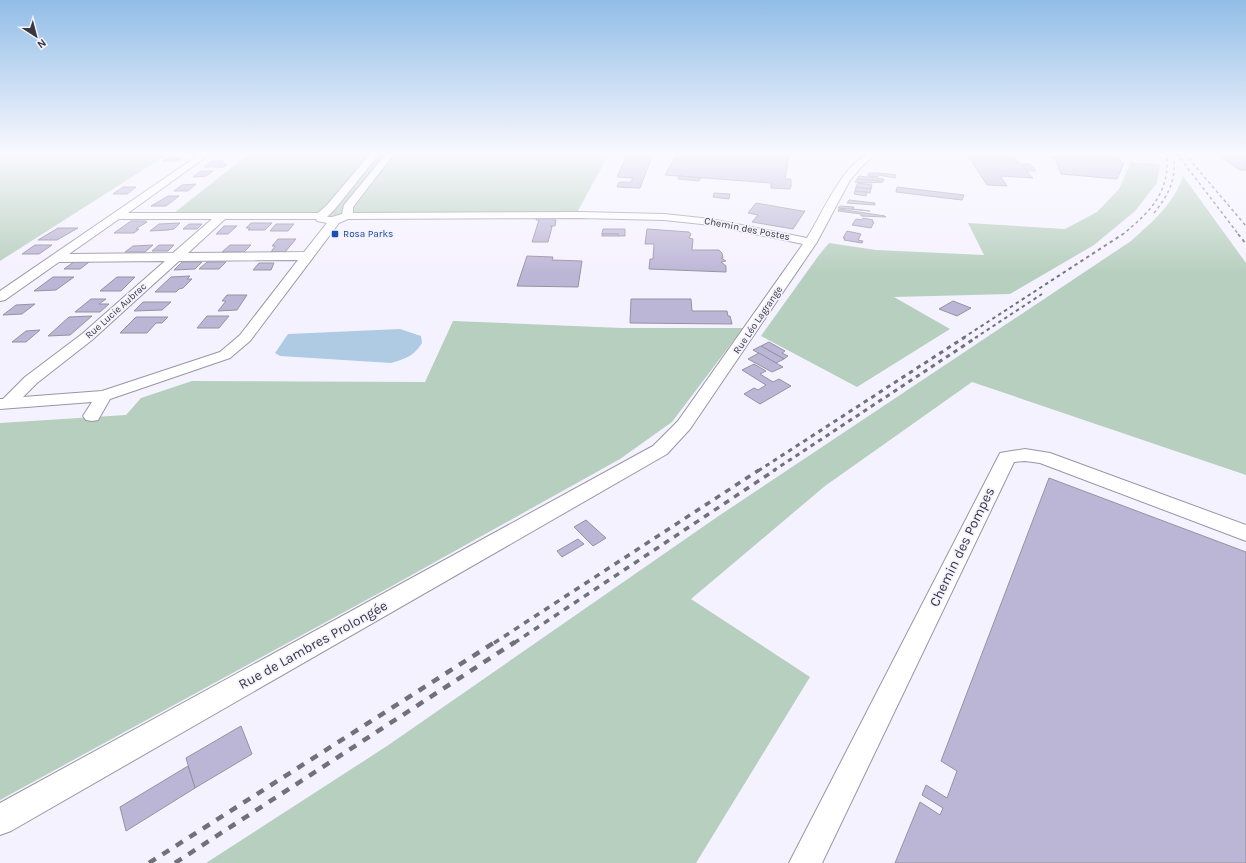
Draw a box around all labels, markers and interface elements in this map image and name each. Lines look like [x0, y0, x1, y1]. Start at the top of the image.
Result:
north arrow [16, 16, 56, 56]
text: N [35, 36, 49, 51]
street label: Chemin des Postes [703, 215, 791, 243]
place label: Rosa Parks [343, 228, 393, 240]
marker: Rosa Parks [330, 229, 340, 239]
street label: Rue Lucie Aubrac [83, 280, 149, 342]
street label: Rue Léo Lagrange [731, 284, 785, 356]
street label: Chemin des Pompes [926, 485, 998, 609]
street label: Rue de Lambres Prolongée [236, 597, 390, 693]

